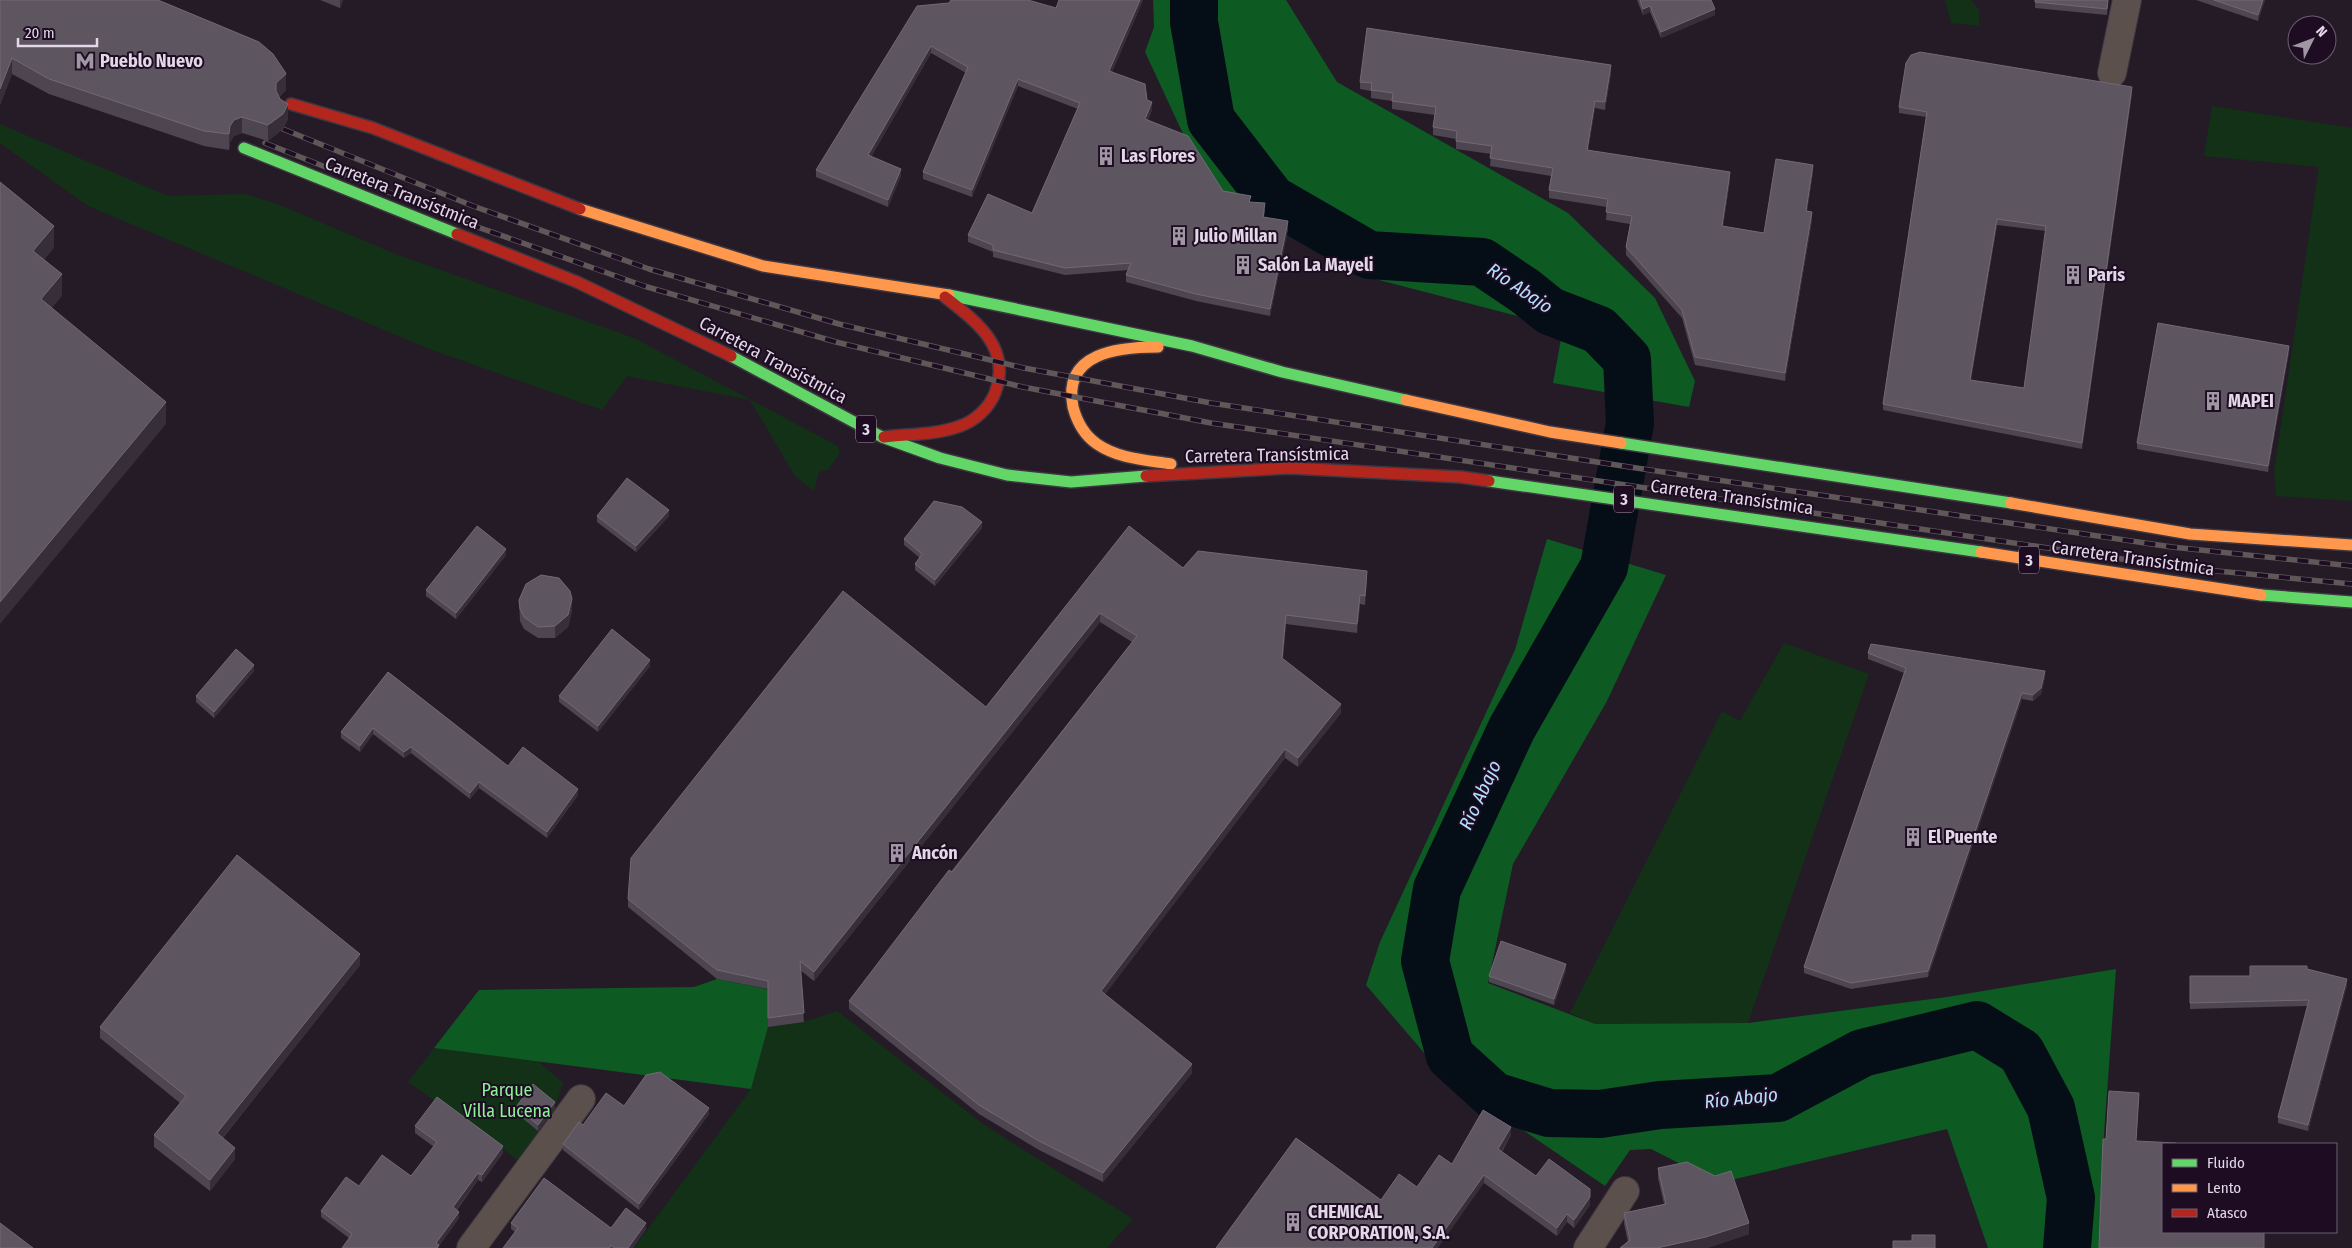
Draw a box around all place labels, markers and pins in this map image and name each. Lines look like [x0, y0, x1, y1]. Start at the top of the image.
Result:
metro station icon: Pueblo Nuevo [74, 50, 96, 72]
place label: Pueblo Nuevo [100, 50, 203, 72]
building icon: Las Flores [1095, 145, 1117, 167]
place label: Las Flores [1121, 145, 1195, 167]
building icon: Julio Millan [1168, 225, 1190, 247]
place label: Julio Millan [1193, 225, 1277, 247]
building icon: Salón La Mayeli [1232, 254, 1254, 276]
place label: Salón La Mayeli [1258, 254, 1373, 276]
building icon: Paris [2062, 264, 2084, 286]
place label: Paris [2088, 264, 2125, 286]
building icon: MAPEI [2202, 390, 2224, 412]
place label: MAPEI [2228, 390, 2274, 412]
building icon: El Puente [1902, 826, 1924, 848]
place label: El Puente [1928, 826, 1997, 848]
building icon: Ancón [886, 842, 908, 864]
place label: Ancón [911, 842, 958, 864]
place label: CHEMICAL CORPORATION, S.A. [1308, 1201, 1450, 1244]
building icon: CHEMICAL CORPORATION, S.A. [1282, 1211, 1304, 1233]

